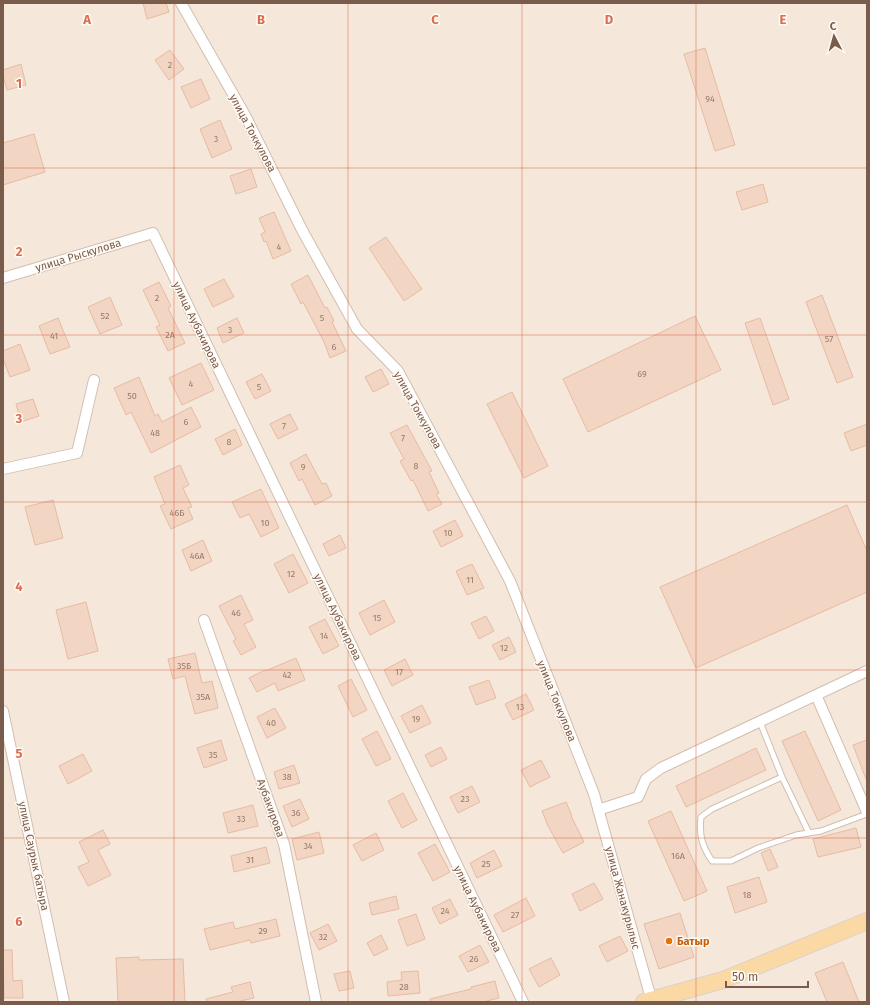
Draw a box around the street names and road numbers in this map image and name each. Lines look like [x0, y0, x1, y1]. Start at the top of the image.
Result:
street label: улица Токкулова [226, 92, 279, 175]
street label: улица Рыскулова [34, 236, 123, 275]
street label: улица Аубакирова [170, 280, 223, 371]
street label: улица Токкулова [391, 369, 444, 451]
street label: улица Аубакирова [311, 572, 364, 663]
street label: улица Токкулова [534, 659, 579, 744]
street label: Аубакирова [254, 777, 287, 839]
street label: улица Саурык батыра [16, 800, 51, 912]
street label: улица Жанакурылыс [602, 845, 643, 951]
street label: улица Аубакирова [451, 864, 504, 955]

